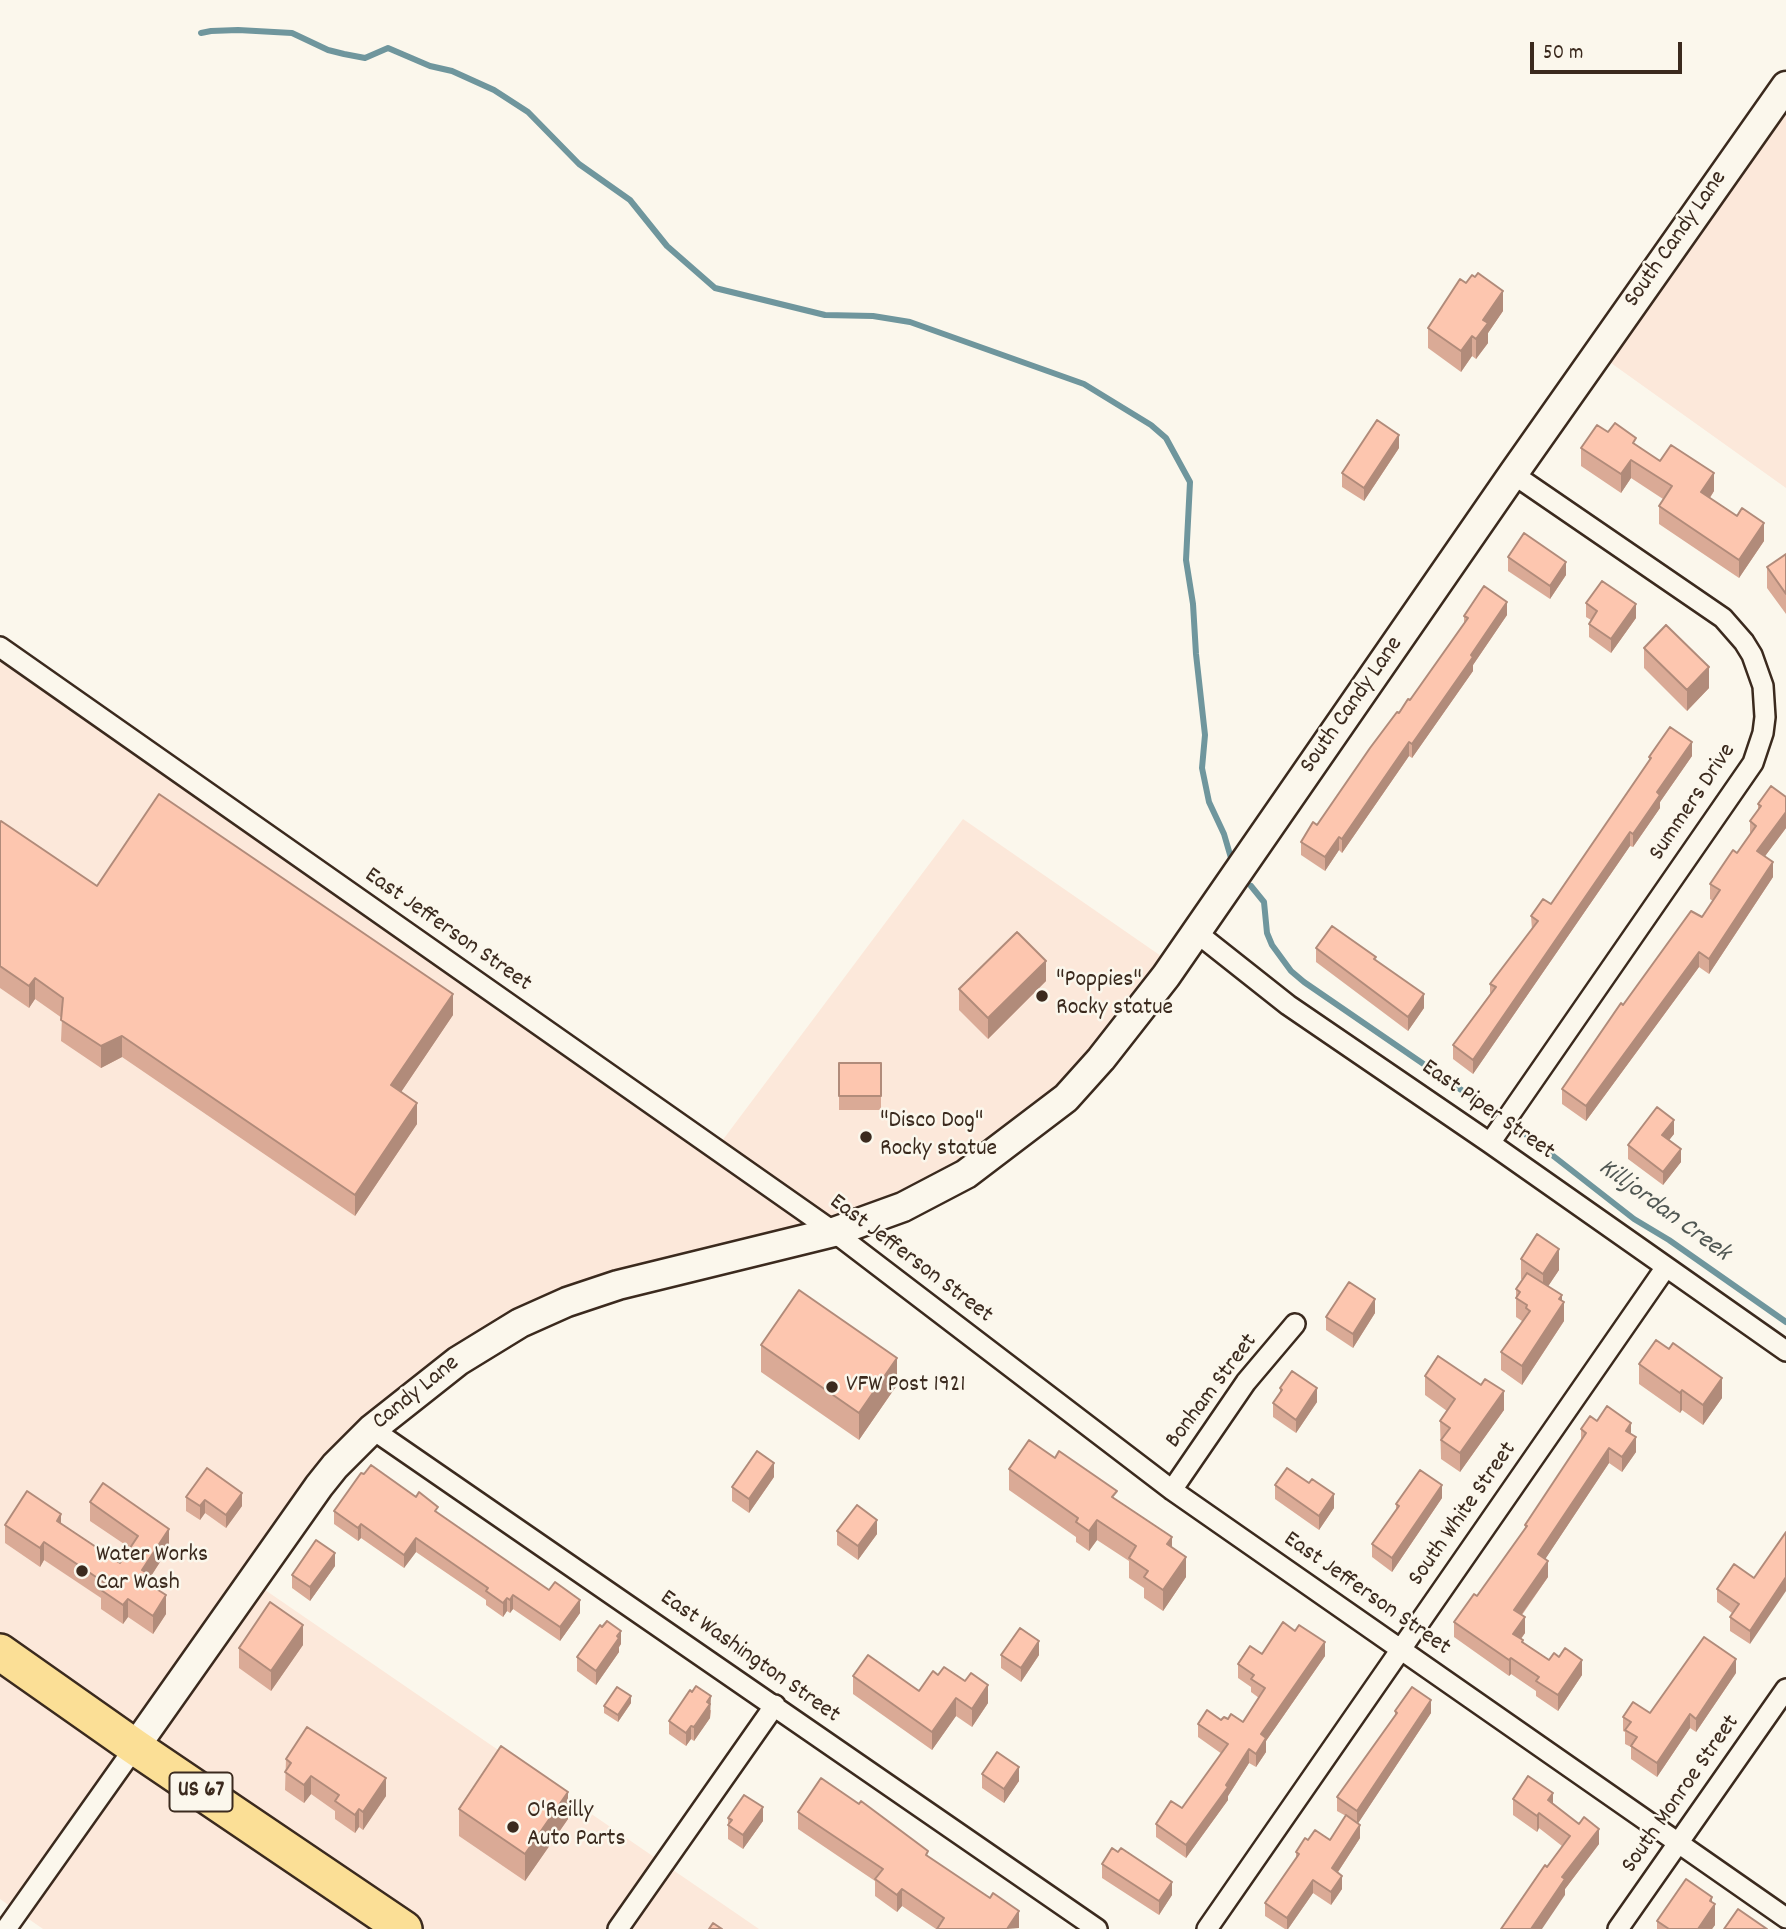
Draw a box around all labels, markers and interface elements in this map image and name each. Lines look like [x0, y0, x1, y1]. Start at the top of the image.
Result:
scale bar [1534, 28, 1686, 72]
text: 50 m [1543, 39, 1583, 69]
street label: South Candy Lane [1619, 166, 1735, 314]
street label: South Candy Lane [1295, 632, 1411, 780]
street label: Summers Drive [1644, 739, 1744, 867]
street label: East Jefferson Street [358, 863, 536, 999]
place label: "Poppies" Rocky statue [1056, 968, 1173, 1024]
marker: "Poppies" Rocky statue [1034, 988, 1050, 1004]
street label: East Piper Street [1415, 1054, 1559, 1168]
place label: "Disco Dog" Rocky statue [880, 1109, 997, 1165]
marker: "Disco Dog" Rocky statue [858, 1129, 874, 1145]
water label: Killjordan Creek [1591, 1154, 1735, 1270]
street label: East Jefferson Street [823, 1189, 997, 1331]
street label: Bonham Street [1161, 1329, 1265, 1455]
street label: Candy Lane [368, 1350, 466, 1438]
place label: VFW Post 1921 [846, 1373, 966, 1401]
marker: VFW Post 1921 [824, 1379, 840, 1395]
street label: South White Street [1404, 1437, 1524, 1593]
street label: East Jefferson Street [1277, 1527, 1455, 1663]
place label: Water Works Car Wash [96, 1543, 208, 1599]
marker: Water Works Car Wash [74, 1563, 90, 1579]
street label: East Washington Street [653, 1585, 845, 1731]
street label: South Monroe Street [1617, 1710, 1747, 1880]
road number: US 67 [170, 1772, 232, 1812]
place label: O'Reilly Auto Parts [527, 1799, 625, 1855]
marker: O'Reilly Auto Parts [505, 1819, 521, 1835]

